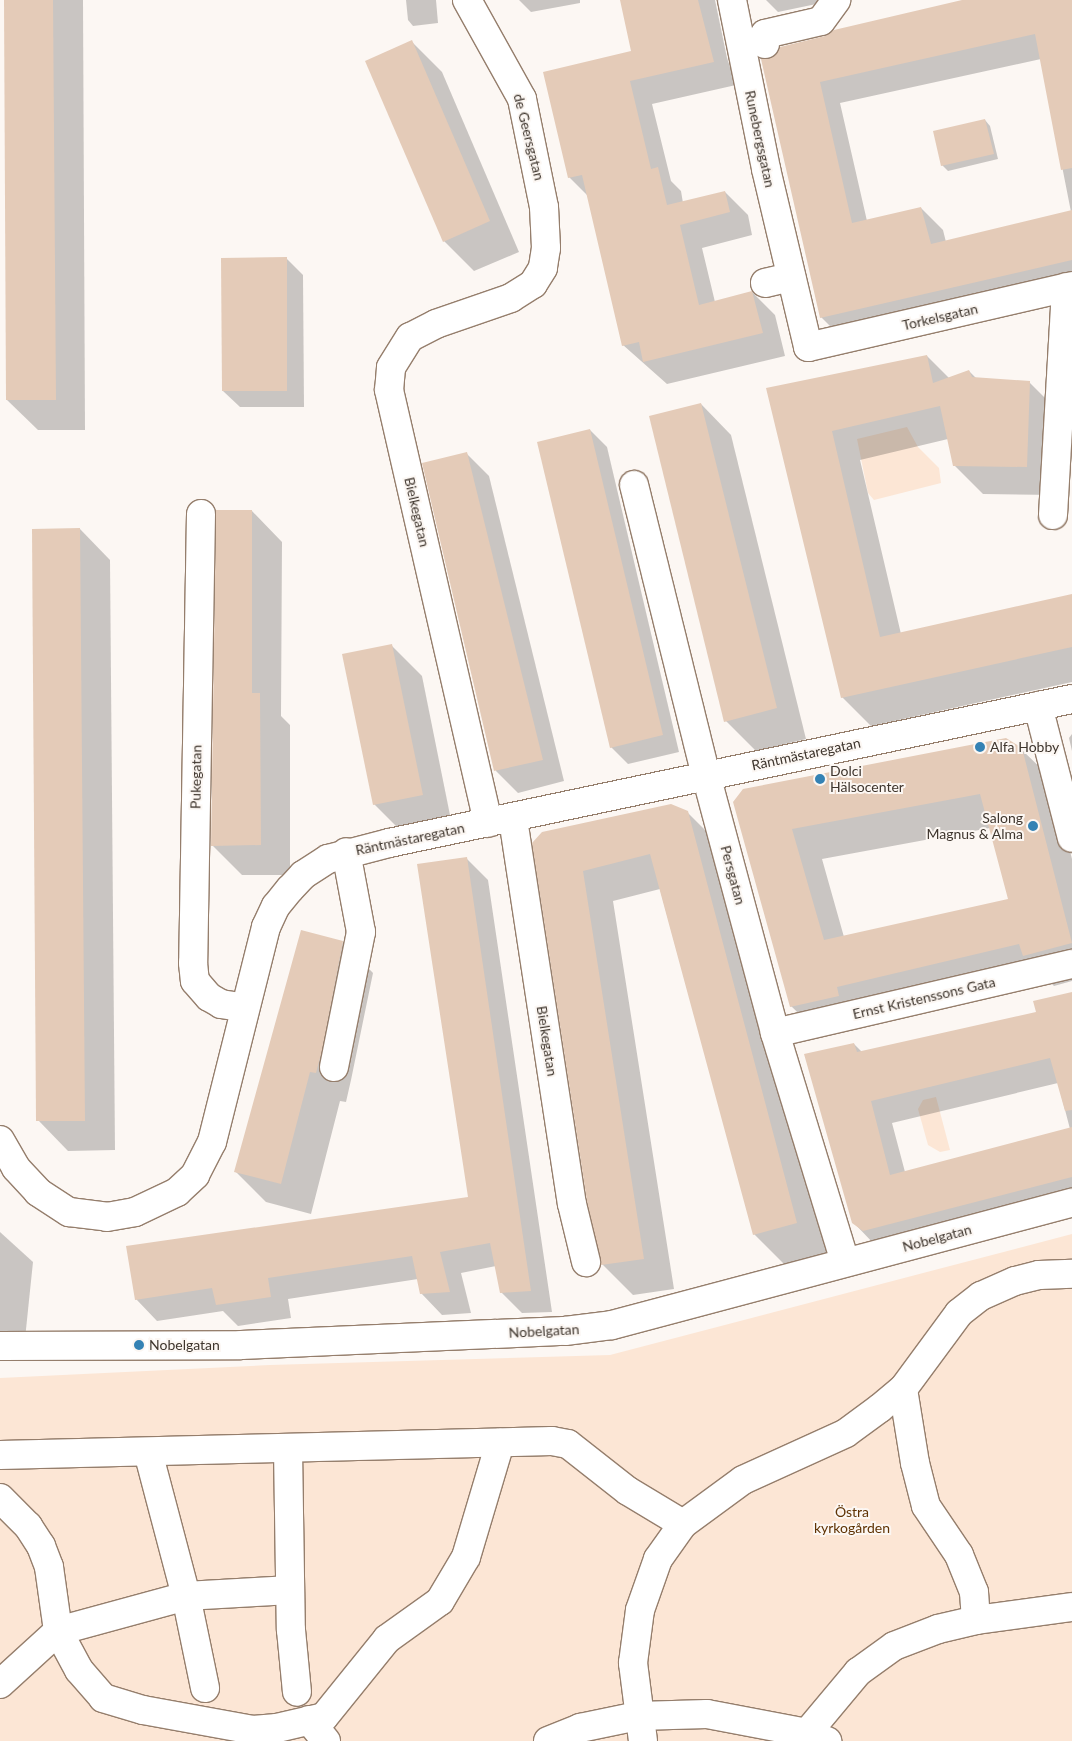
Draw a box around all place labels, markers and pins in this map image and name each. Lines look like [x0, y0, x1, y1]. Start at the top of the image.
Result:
place label: Alfa Hobby [990, 739, 1059, 755]
marker: Alfa Hobby [974, 741, 986, 753]
place label: Dolci Hälsocenter [830, 763, 904, 796]
marker: Dolci Hälsocenter [814, 773, 826, 785]
place label: Salong Magnus & Alma [926, 810, 1023, 842]
marker: Salong Magnus & Alma [1027, 820, 1039, 832]
place label: Nobelgatan [149, 1337, 220, 1353]
marker: Nobelgatan [133, 1339, 145, 1351]

